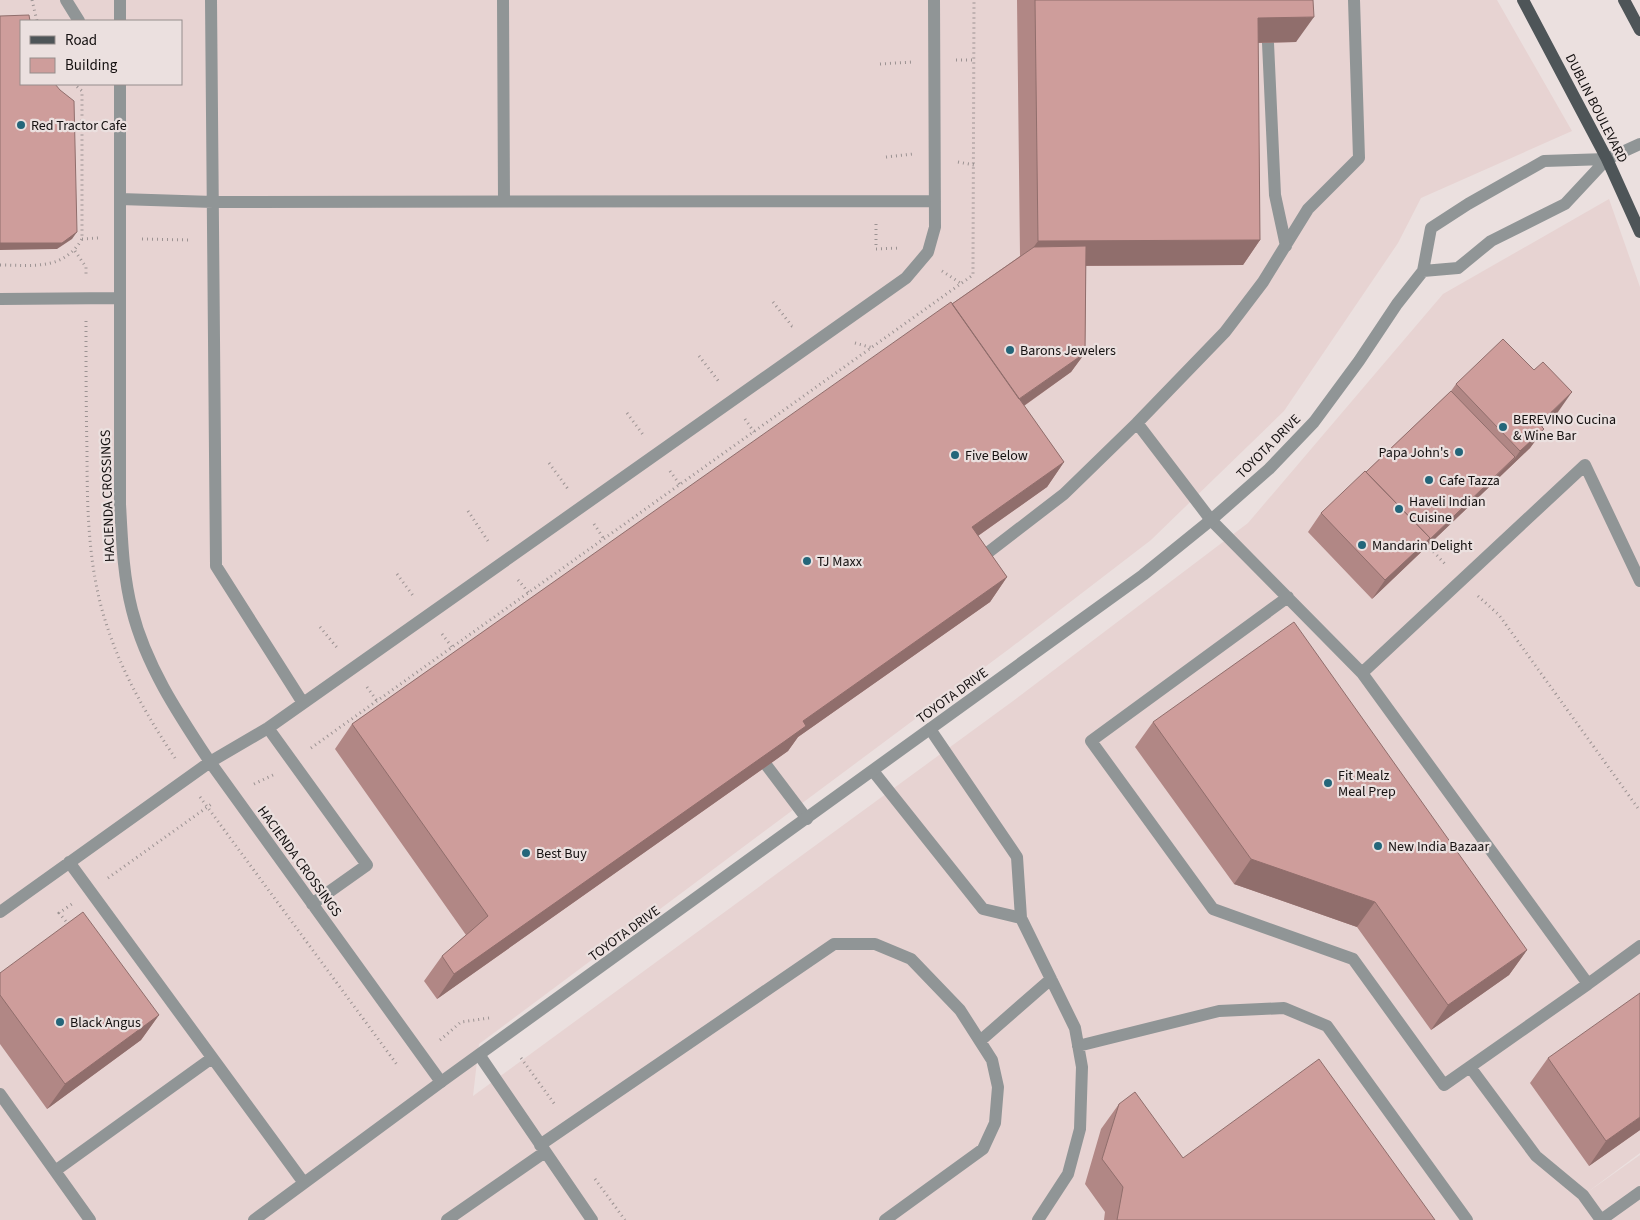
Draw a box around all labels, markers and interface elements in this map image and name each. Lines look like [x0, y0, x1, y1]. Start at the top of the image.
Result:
legend [20, 20, 182, 85]
text: Road [65, 30, 97, 51]
street label: DUBLIN BOULEVARD [1560, 50, 1632, 167]
text: Building [65, 55, 118, 76]
place label: Red Tractor Cafe [31, 116, 127, 136]
marker: Red Tractor Cafe [15, 119, 27, 131]
place label: Barons Jewelers [1020, 341, 1116, 361]
marker: Barons Jewelers [1004, 344, 1016, 356]
street label: TOYOTA DRIVE [1232, 410, 1305, 483]
place label: BEREVINO Cucina & Wine Bar [1513, 410, 1616, 446]
marker: BEREVINO Cucina & Wine Bar [1497, 421, 1509, 433]
street label: HACIENDA CROSSINGS [96, 429, 120, 563]
place label: Papa John's [1379, 443, 1449, 463]
place label: Five Below [965, 446, 1028, 466]
marker: Papa John's [1453, 446, 1465, 458]
marker: Five Below [949, 449, 961, 461]
place label: Cafe Tazza [1439, 471, 1500, 491]
marker: Cafe Tazza [1423, 474, 1435, 486]
place label: Haveli Indian Cuisine [1409, 492, 1486, 528]
marker: Haveli Indian Cuisine [1393, 503, 1405, 515]
place label: Mandarin Delight [1372, 536, 1473, 556]
marker: Mandarin Delight [1356, 539, 1368, 551]
place label: TJ Maxx [817, 552, 863, 572]
marker: TJ Maxx [801, 555, 813, 567]
street label: TOYOTA DRIVE [913, 663, 992, 729]
place label: Fit Mealz Meal Prep [1338, 766, 1396, 802]
marker: Fit Mealz Meal Prep [1322, 777, 1334, 789]
street label: HACIENDA CROSSINGS [252, 802, 346, 921]
place label: New India Bazaar [1388, 837, 1489, 857]
marker: New India Bazaar [1372, 840, 1384, 852]
place label: Best Buy [536, 844, 587, 864]
marker: Best Buy [520, 847, 532, 859]
street label: TOYOTA DRIVE [585, 901, 664, 967]
place label: Black Angus [70, 1013, 141, 1033]
marker: Black Angus [54, 1016, 66, 1028]

